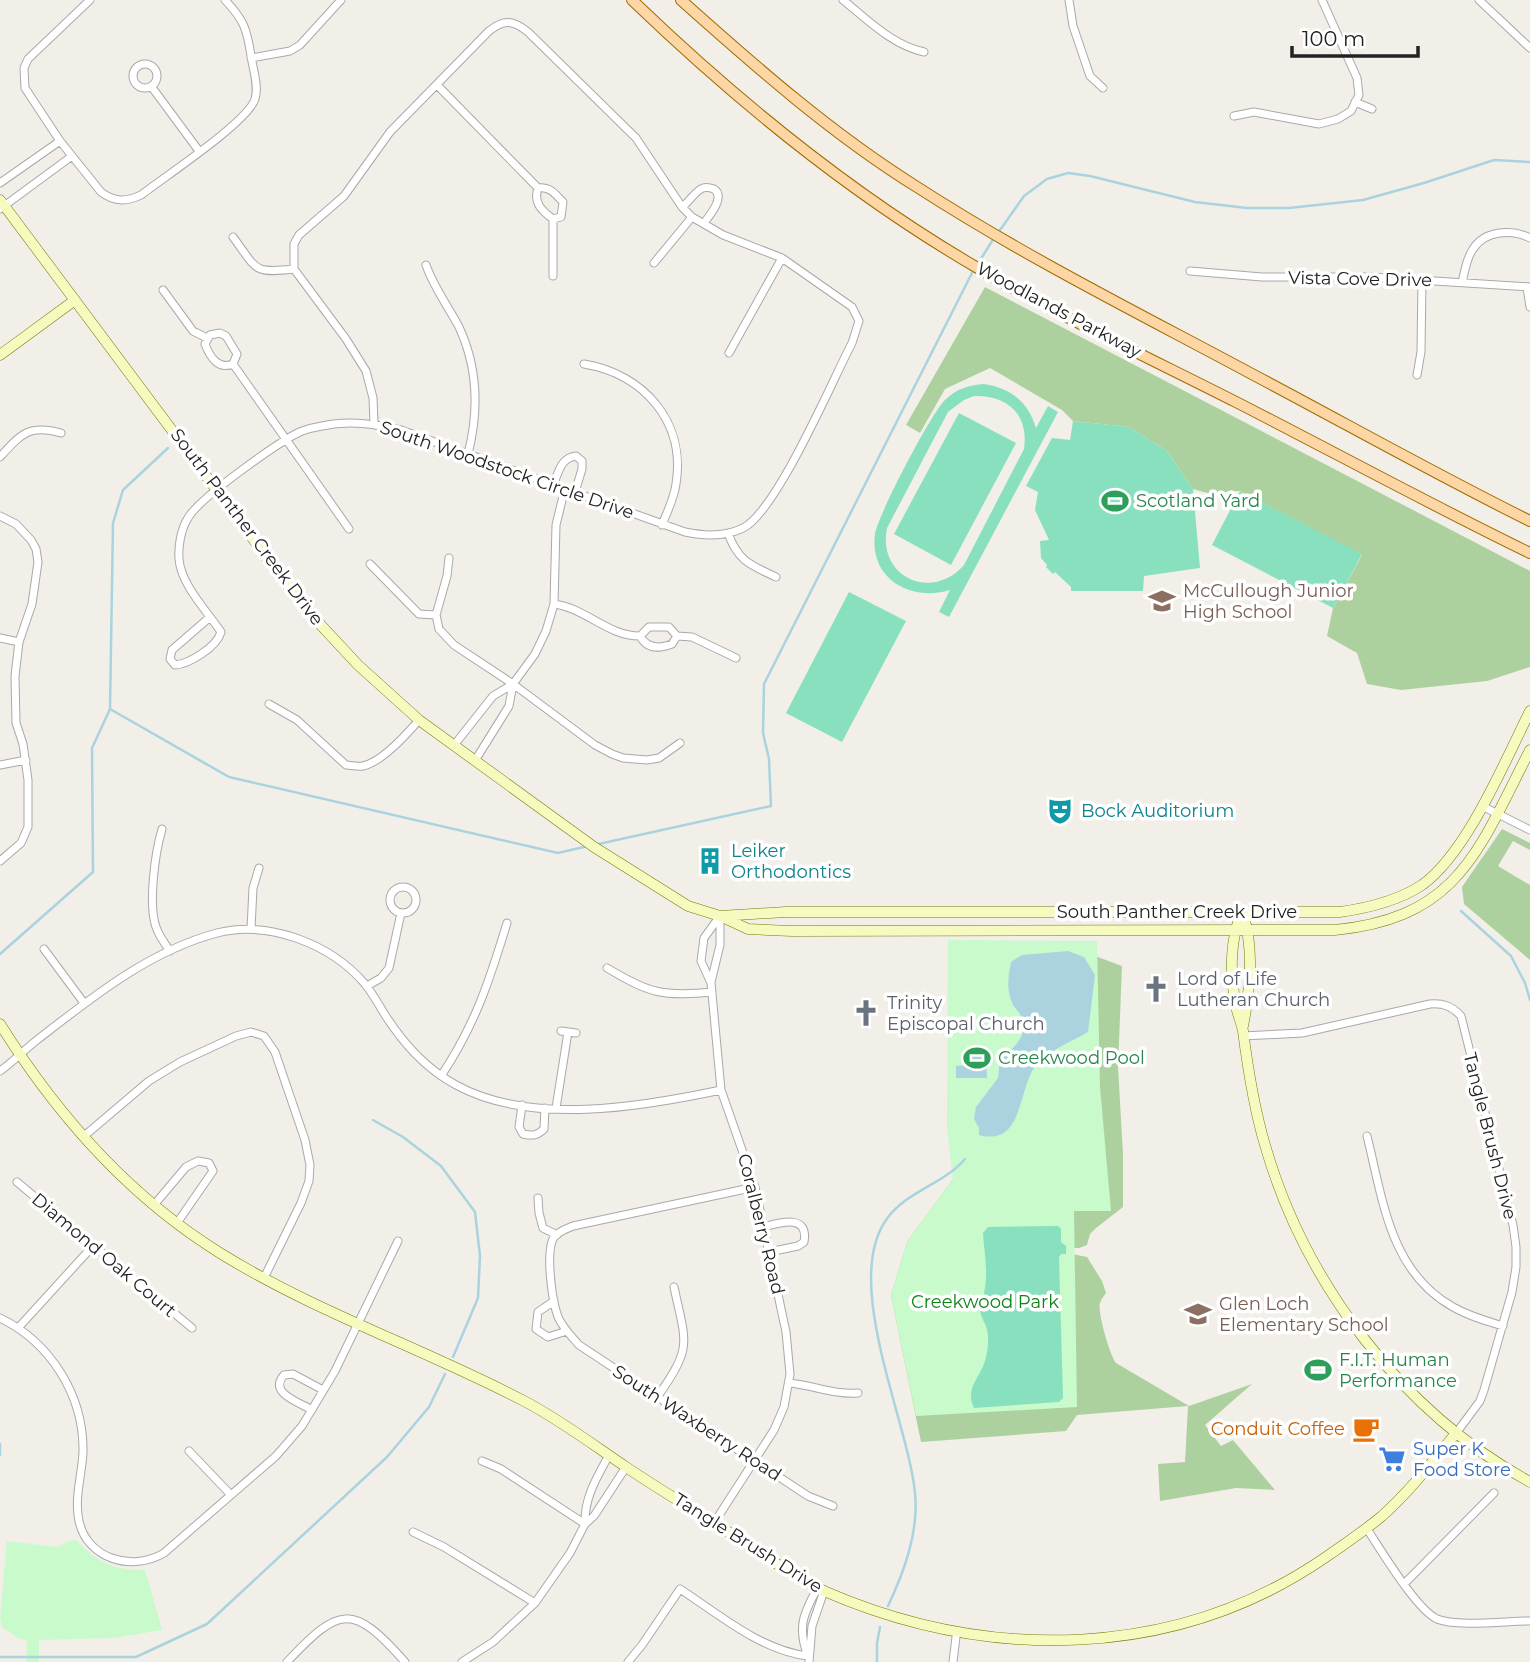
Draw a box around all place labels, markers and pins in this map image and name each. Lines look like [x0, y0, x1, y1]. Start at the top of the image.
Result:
sports icon: Scotland Yard [1100, 486, 1130, 516]
place label: Scotland Yard [1136, 490, 1260, 512]
place label: McCullough Junior High School [1183, 580, 1354, 623]
school or university icon: McCullough Junior High School [1147, 586, 1177, 616]
theatre icon: Bock Auditorium [1045, 796, 1075, 826]
place label: Bock Auditorium [1081, 800, 1234, 822]
place label: Leiker Orthodontics [731, 840, 851, 883]
building icon: Leiker Orthodontics [695, 846, 725, 876]
place label: Lord of Life Lutheran Church [1177, 968, 1330, 1011]
church icon: Lord of Life Lutheran Church [1141, 974, 1171, 1004]
place label: Trinity Episcopal Church [887, 992, 1045, 1035]
church icon: Trinity Episcopal Church [851, 998, 881, 1028]
sports icon: Creekwood Pool [962, 1043, 992, 1073]
place label: Creekwood Pool [998, 1047, 1145, 1069]
place label: Glen Loch Elementary School [1219, 1293, 1389, 1336]
school or university icon: Glen Loch Elementary School [1183, 1299, 1213, 1329]
place label: F.I.T. Human Performance [1339, 1349, 1457, 1392]
sports icon: F.I.T. Human Performance [1303, 1355, 1333, 1385]
cafe icon: Conduit Coffee [1351, 1414, 1381, 1444]
place label: Conduit Coffee [1211, 1418, 1345, 1440]
place label: Super K Food Store [1413, 1438, 1511, 1481]
supermarket icon: Super K Food Store [1377, 1444, 1407, 1474]

